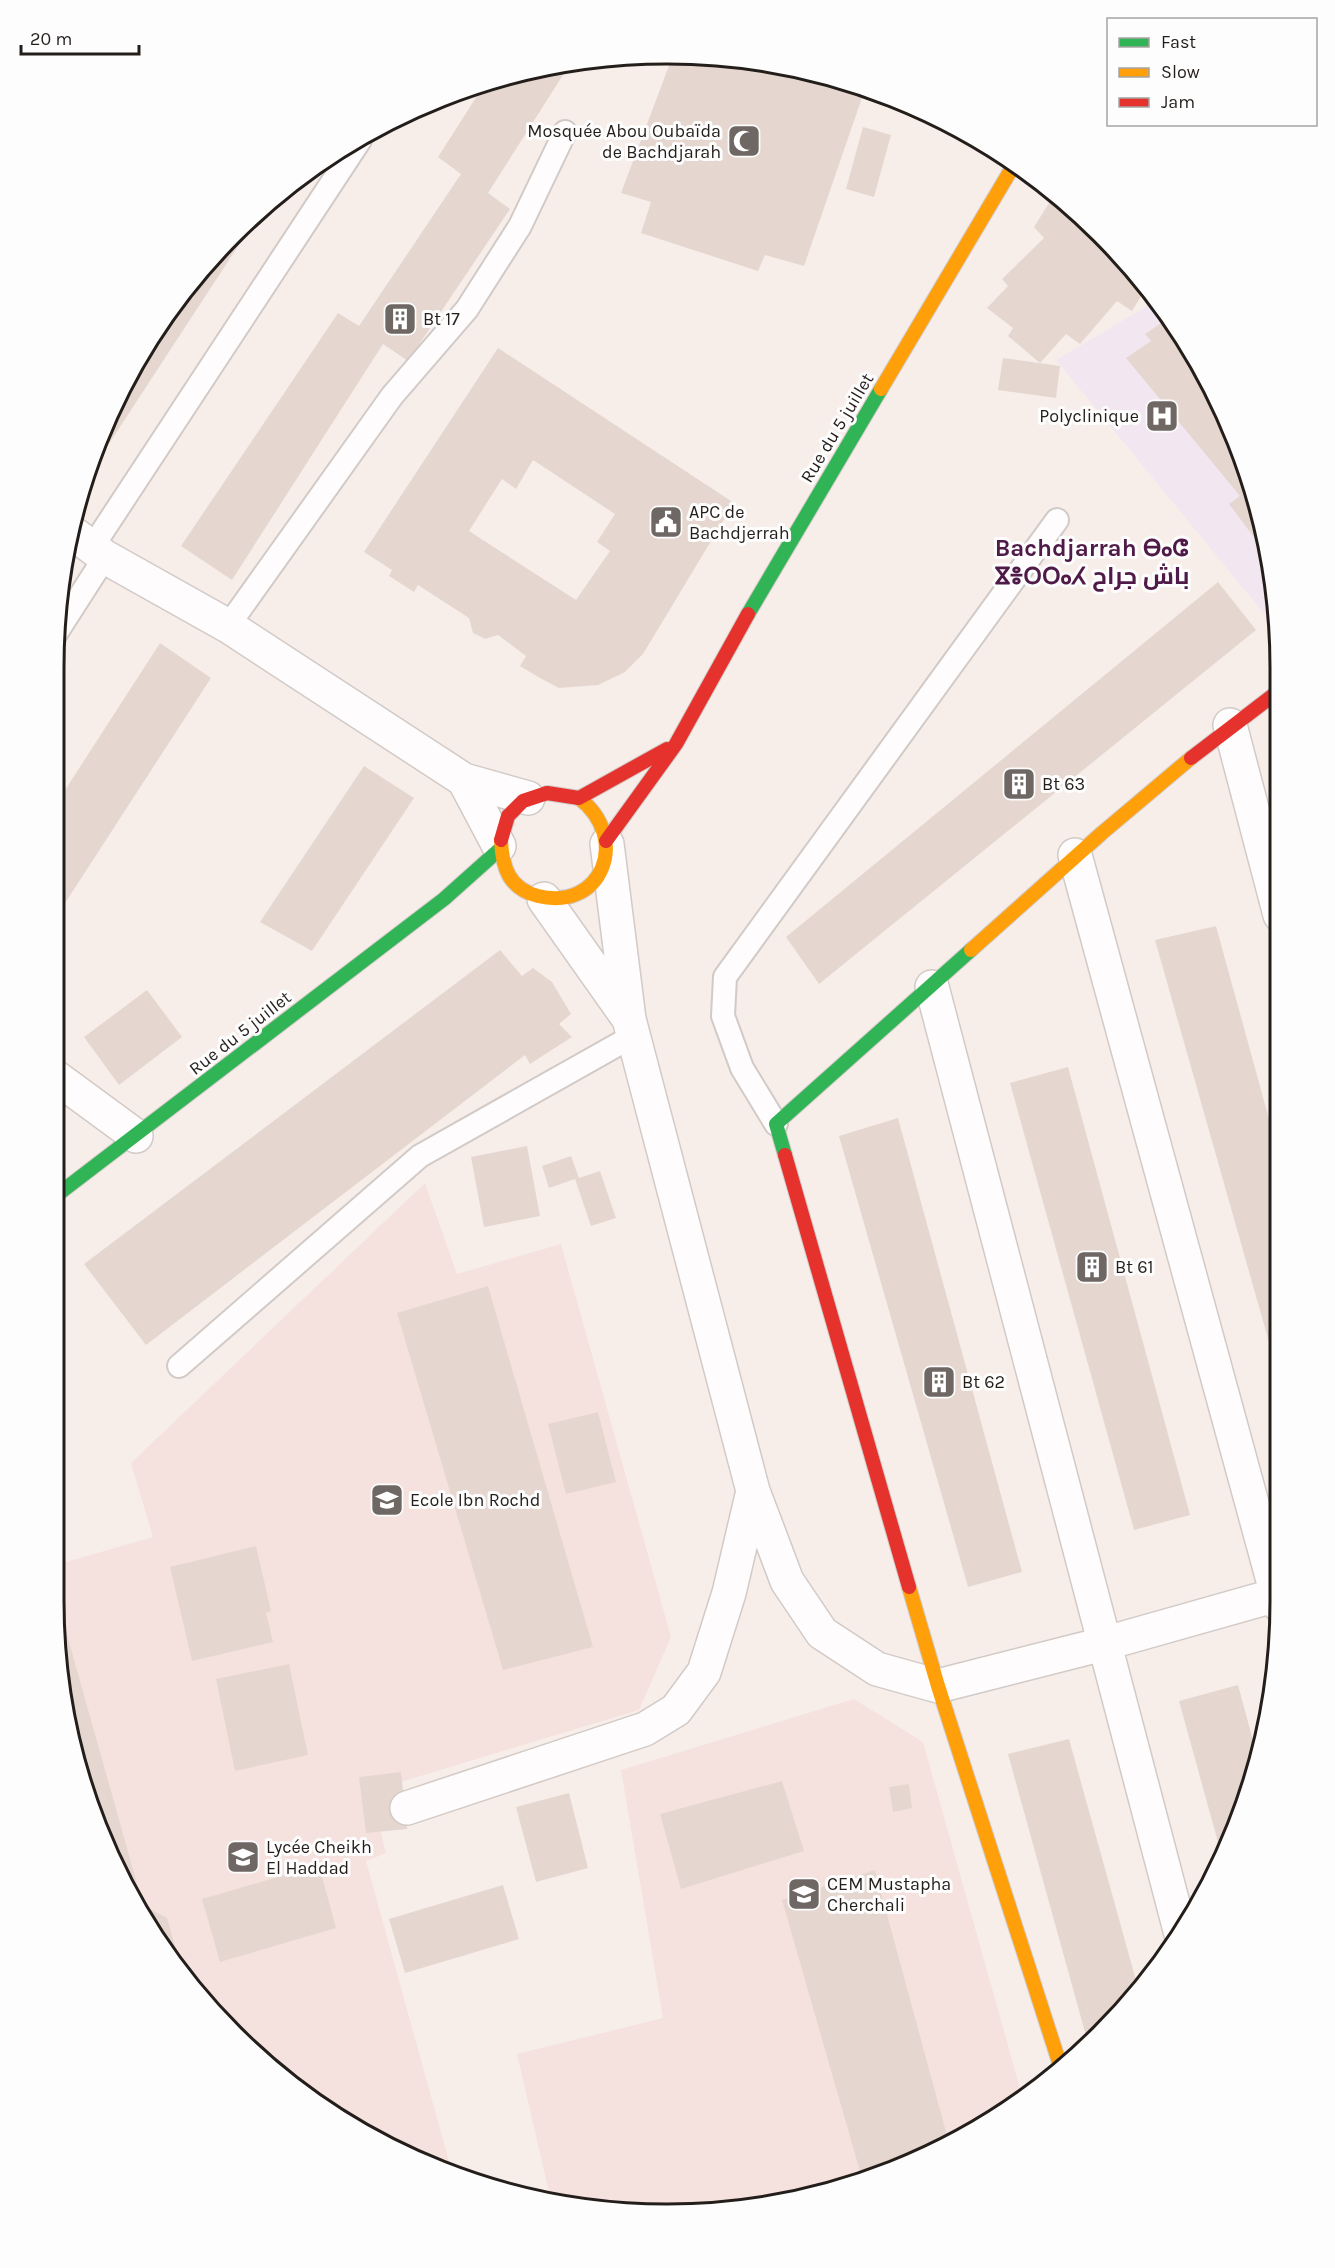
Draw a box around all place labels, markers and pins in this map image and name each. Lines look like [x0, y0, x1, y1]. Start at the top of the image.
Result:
place label: Mosquée Abou Oubaïda de Bachdjarah [527, 120, 721, 163]
mosque icon: Mosquée Abou Oubaïda de Bachdjarah [726, 123, 762, 159]
building icon: Bt 17 [382, 301, 418, 337]
place label: Bt 17 [423, 308, 460, 330]
hospital icon: Polyclinique [1144, 398, 1180, 434]
place label: Polyclinique [1039, 405, 1139, 427]
place label: APC de Bachdjerrah [689, 501, 790, 544]
public building icon: APC de Bachdjerrah [648, 504, 684, 540]
building icon: Bt 63 [1001, 766, 1037, 802]
place label: Bt 63 [1042, 773, 1085, 795]
building icon: Bt 61 [1074, 1249, 1110, 1285]
place label: Bt 61 [1115, 1256, 1153, 1278]
building icon: Bt 62 [921, 1364, 957, 1400]
place label: Bt 62 [962, 1371, 1005, 1393]
school or university icon: Ecole Ibn Rochd [369, 1482, 405, 1518]
place label: Ecole Ibn Rochd [410, 1489, 540, 1511]
place label: Lycée Cheikh El Haddad [266, 1836, 372, 1879]
school or university icon: Lycée Cheikh El Haddad [225, 1839, 261, 1875]
place label: CEM Mustapha Cherchali [827, 1873, 951, 1916]
school or university icon: CEM Mustapha Cherchali [786, 1876, 822, 1912]

